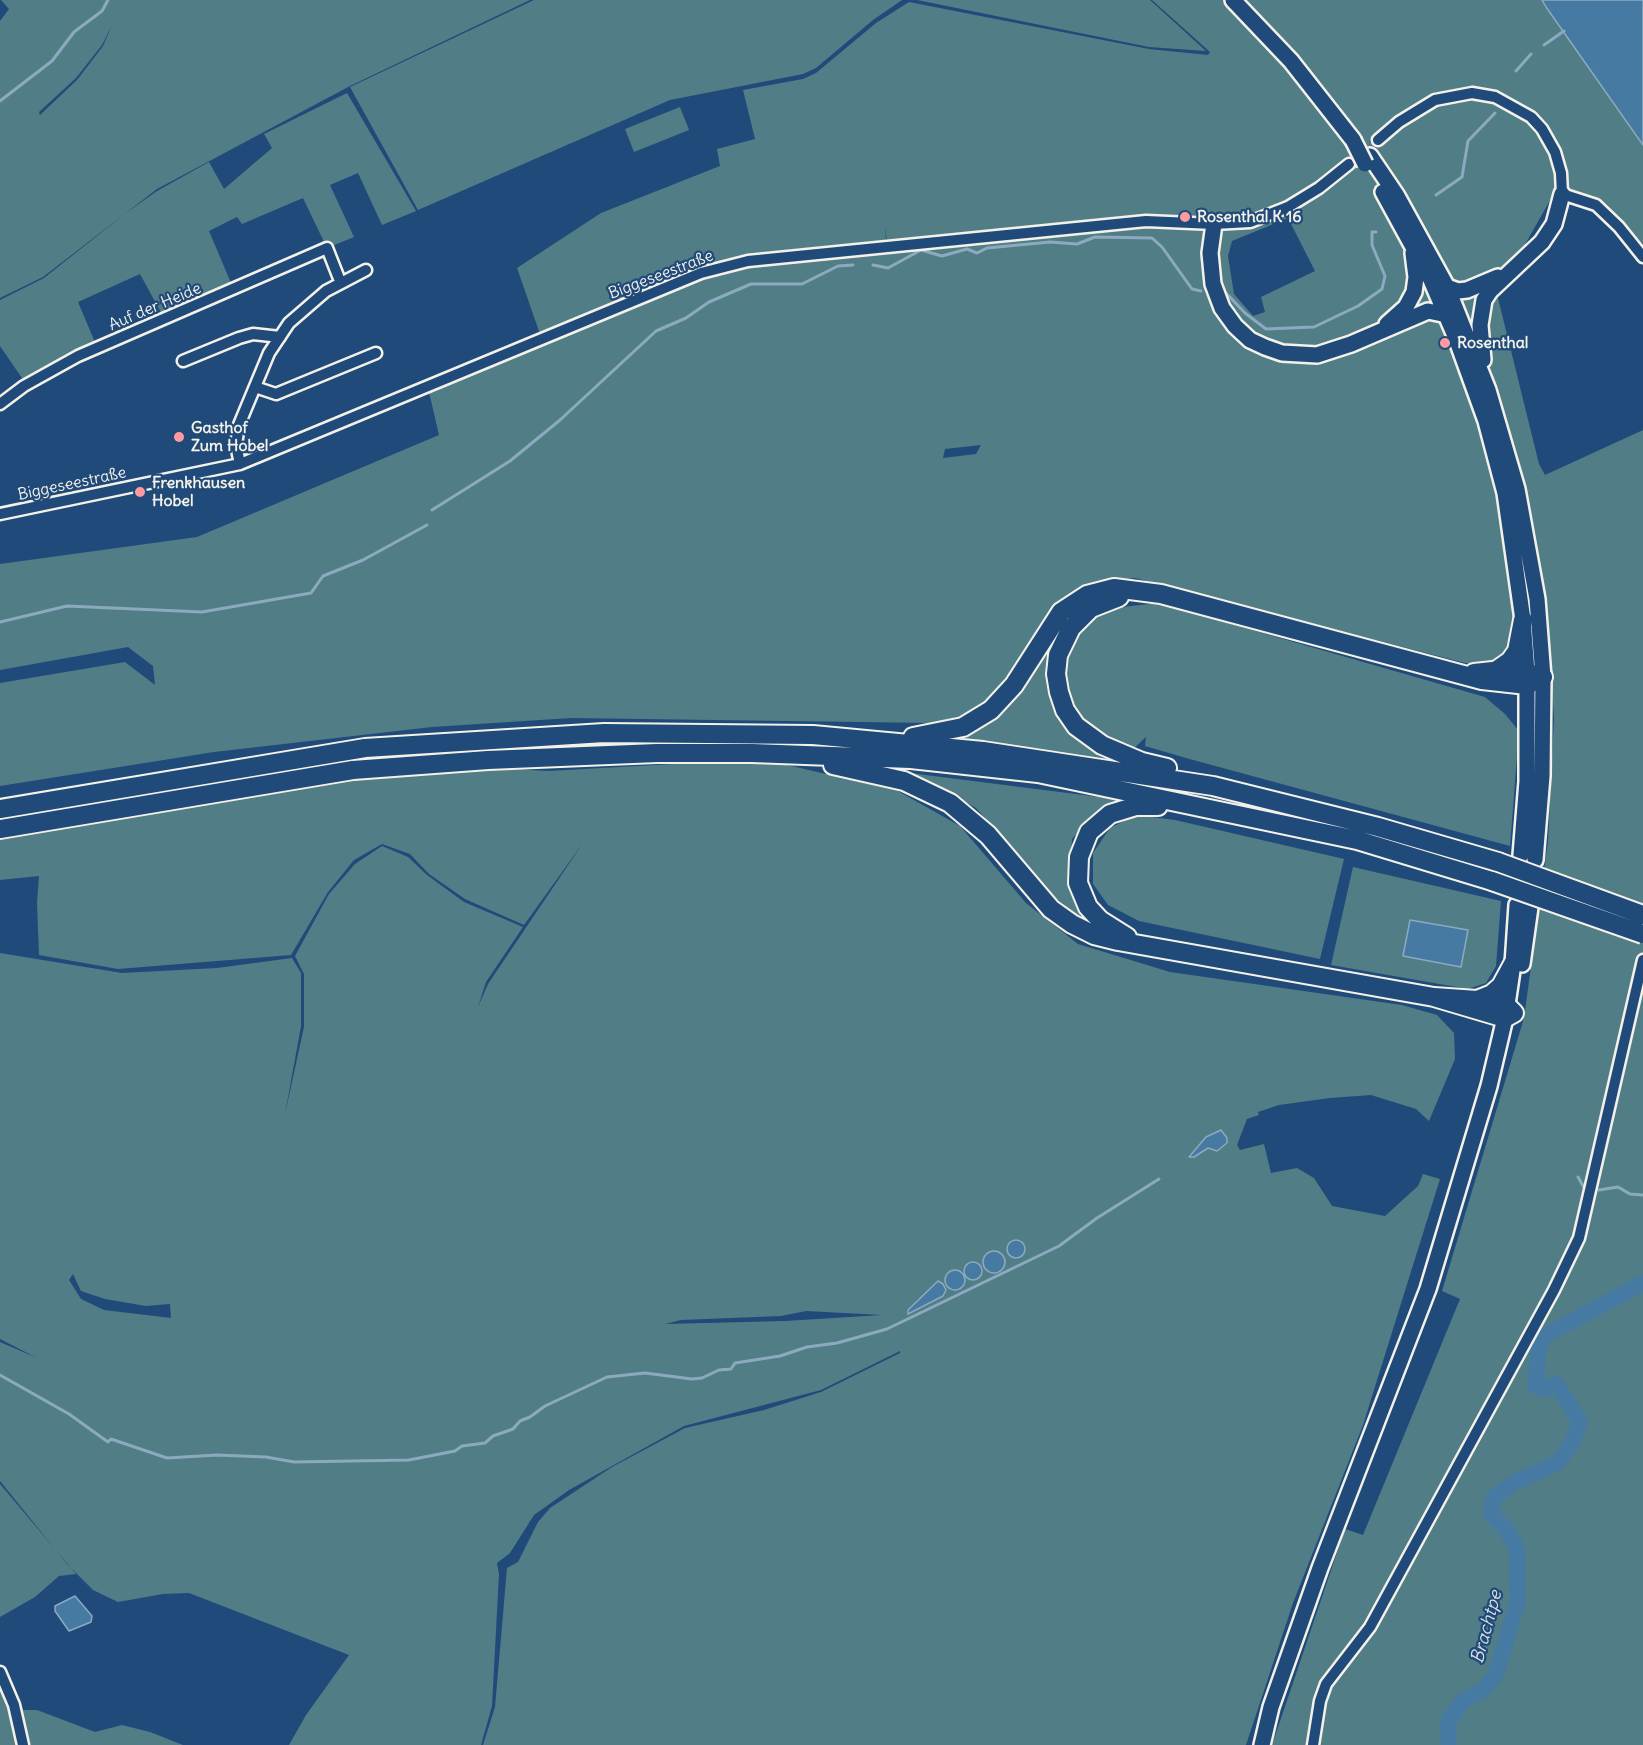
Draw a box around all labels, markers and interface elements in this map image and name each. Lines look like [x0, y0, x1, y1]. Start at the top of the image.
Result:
place label: Rosenthal K 16 [1197, 207, 1301, 227]
marker: Rosenthal K 16 [1178, 210, 1192, 224]
street label: Biggeseestraße [606, 246, 716, 304]
street label: Auf der Heide [106, 279, 204, 335]
place label: Rosenthal [1457, 333, 1528, 353]
marker: Rosenthal [1438, 336, 1452, 350]
place label: Gasthof Zum Hobel [191, 418, 268, 456]
marker: Gasthof Zum Hobel [172, 430, 186, 444]
street label: Biggeseestraße [16, 463, 128, 505]
place label: Frenkhausen Hobel [152, 473, 245, 511]
marker: Frenkhausen Hobel [133, 485, 147, 499]
water label: Brachtpe [1467, 1588, 1507, 1666]

